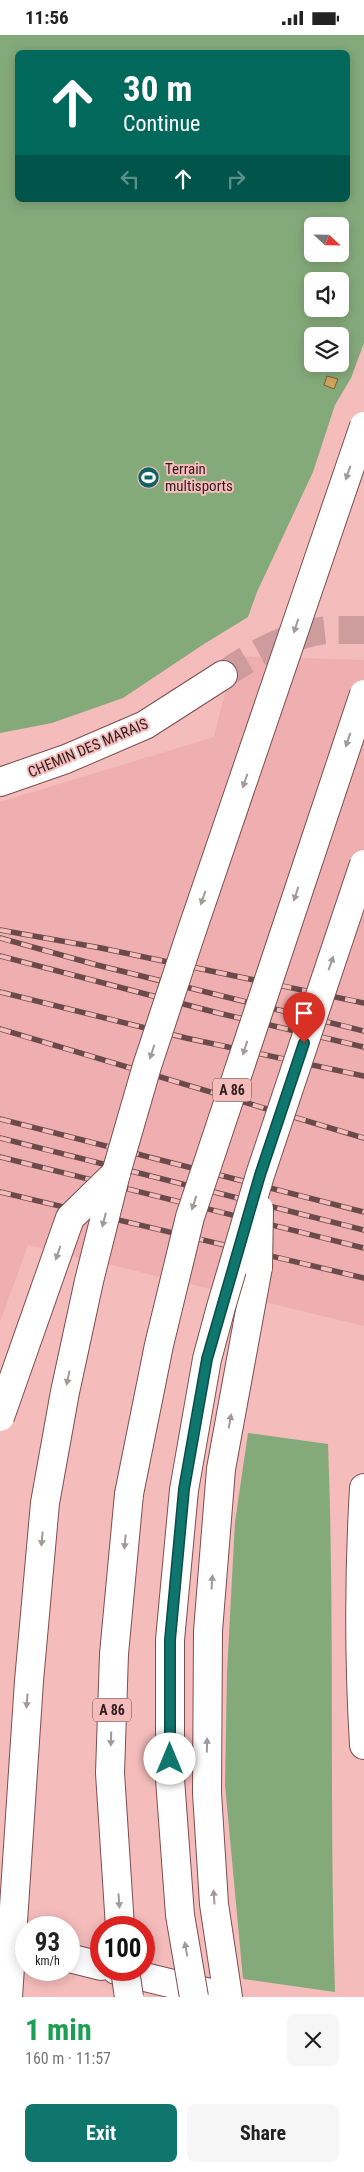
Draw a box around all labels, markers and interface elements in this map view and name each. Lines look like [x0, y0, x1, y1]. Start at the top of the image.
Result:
text: 11:56 [25, 6, 69, 29]
text: 30 m [123, 69, 192, 110]
icon: ahead [40, 70, 105, 135]
text: Continue [123, 111, 200, 136]
icon: left [116, 165, 144, 193]
icon: ahead [169, 165, 197, 193]
icon: right [222, 165, 250, 193]
north arrow [304, 217, 349, 263]
map controls [304, 217, 349, 372]
button: sound [304, 272, 349, 317]
button: layers [304, 327, 349, 372]
place label: Terrain multisports [165, 460, 233, 495]
one-way arrow [344, 465, 351, 480]
sports icon: Terrain multisports [137, 466, 161, 490]
one-way arrow [291, 619, 299, 634]
street label: CHEMIN DES MARAIS [25, 715, 151, 781]
one-way arrow [344, 733, 352, 748]
one-way arrow [240, 773, 248, 788]
one-way arrow [292, 887, 300, 902]
one-way arrow [199, 890, 207, 905]
one-way arrow [327, 955, 335, 970]
pin [283, 992, 325, 1043]
icon: arrive [290, 999, 318, 1027]
one-way arrow [241, 1041, 249, 1056]
one-way arrow [148, 1045, 156, 1060]
road number: A 86 [213, 1079, 251, 1101]
one-way arrow [190, 1195, 198, 1210]
one-way arrow [100, 1213, 108, 1228]
one-way arrow [54, 1246, 62, 1261]
one-way arrow [64, 1371, 72, 1386]
one-way arrow [226, 1413, 234, 1429]
one-way arrow [38, 1531, 46, 1547]
one-way arrow [121, 1535, 129, 1551]
one-way arrow [209, 1574, 217, 1590]
one-way arrow [23, 1693, 31, 1709]
road number: A 86 [93, 1699, 131, 1721]
one-way arrow [107, 1732, 115, 1748]
position arrow [143, 1732, 195, 1784]
one-way arrow [203, 1736, 211, 1752]
one-way arrow [210, 1888, 218, 1904]
one-way arrow [115, 1894, 123, 1910]
speed limit sign: 100 [90, 1916, 155, 1981]
text: 93 [35, 1928, 60, 1957]
one-way arrow [182, 1941, 190, 1957]
text: km/h [35, 1954, 60, 1968]
text: 1 min [25, 2012, 92, 2047]
button: close [287, 2014, 339, 2066]
text: 160 m · 11:57 [25, 2049, 111, 2068]
button: Exit [25, 2104, 177, 2162]
button: Share [187, 2104, 339, 2162]

